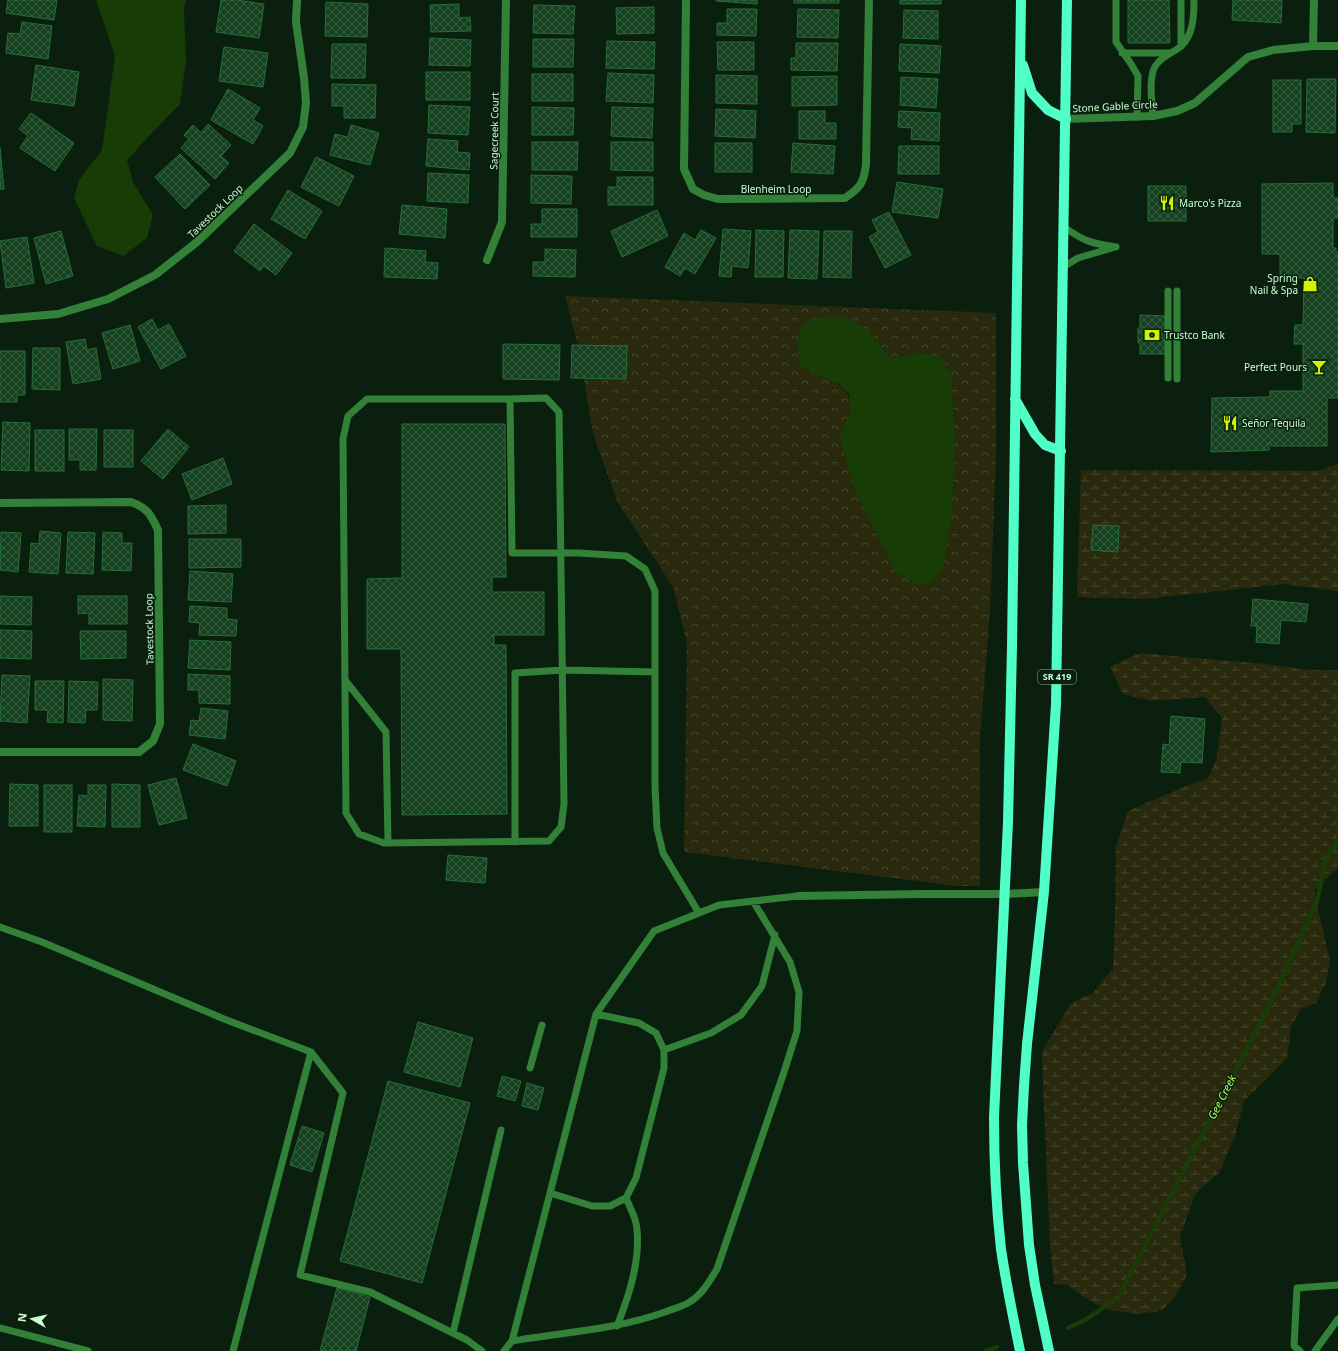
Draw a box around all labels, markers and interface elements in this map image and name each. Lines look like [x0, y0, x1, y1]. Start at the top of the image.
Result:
street label: Sagecreek Court [486, 92, 502, 170]
street label: Stone Gable Circle [1072, 97, 1158, 115]
street label: Tavestock Loop [184, 181, 246, 241]
street label: Blenheim Loop [741, 182, 811, 196]
restaurant icon: Marco's Pizza [1158, 194, 1176, 212]
place label: Marco's Pizza [1179, 196, 1241, 210]
place label: Spring Nail & Spa [1250, 271, 1298, 297]
shop icon: Spring Nail & Spa [1301, 275, 1319, 293]
bank icon: Trustco Bank [1143, 326, 1161, 344]
place label: Trustco Bank [1164, 328, 1226, 342]
bar icon: Perfect Pours [1310, 358, 1328, 376]
place label: Perfect Pours [1244, 360, 1307, 374]
restaurant icon: Señor Tequila [1221, 414, 1239, 432]
place label: Señor Tequila [1242, 416, 1306, 430]
street label: Tavestock Loop [141, 593, 157, 665]
road number: SR 419 [1038, 670, 1076, 684]
water label: Gee Creek [1204, 1071, 1239, 1122]
north arrow [12, 1299, 52, 1339]
text: N [14, 1312, 30, 1323]

